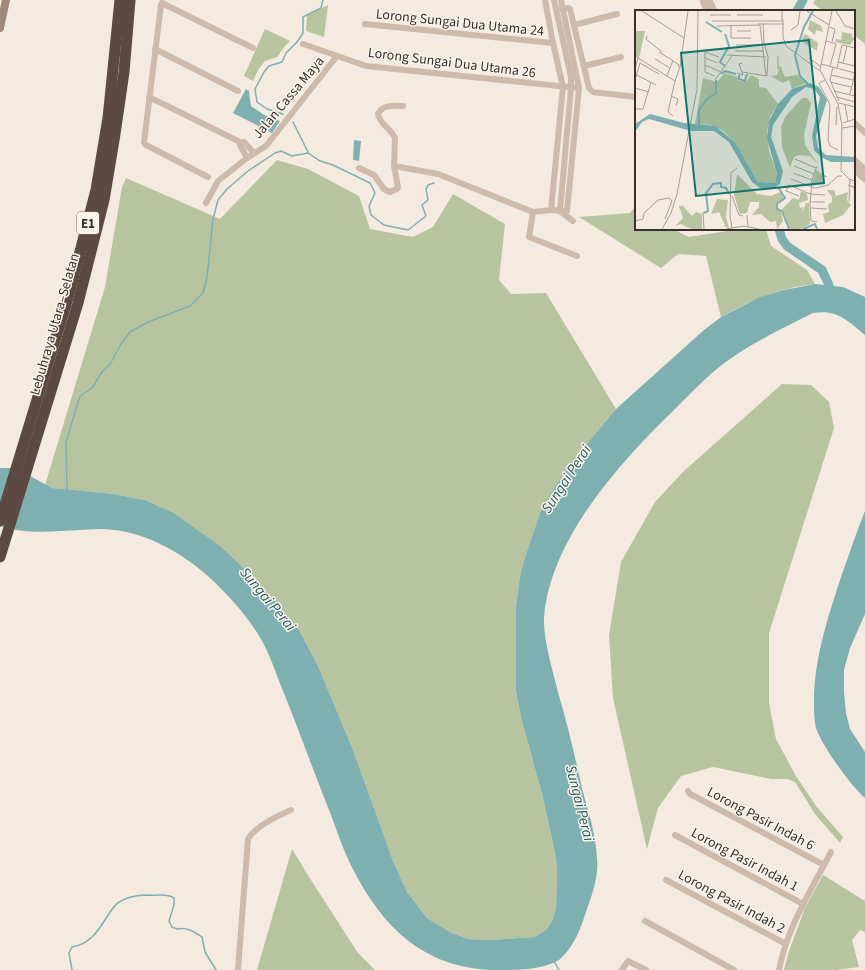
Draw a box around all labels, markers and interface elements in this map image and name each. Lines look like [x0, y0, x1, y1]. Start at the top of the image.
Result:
street label: Lorong Sungai Dua Utama 24 [375, 4, 545, 42]
inset map [635, 10, 855, 230]
street label: Lorong Sungai Dua Utama 26 [367, 43, 537, 83]
street label: Jalan Cassa Maya [248, 52, 329, 143]
road number: E1 [77, 212, 99, 234]
street label: Lebuhraya Utara–Selatan [25, 251, 85, 398]
water label: Sungai Perai [536, 441, 597, 518]
water label: Sungai Perai [235, 563, 301, 636]
water label: Sungai Perai [560, 763, 599, 844]
street label: Lorong Pasir Indah 6 [703, 782, 818, 856]
street label: Lorong Pasir Indah 1 [687, 823, 802, 897]
street label: Lorong Pasir Indah 2 [674, 865, 789, 939]

